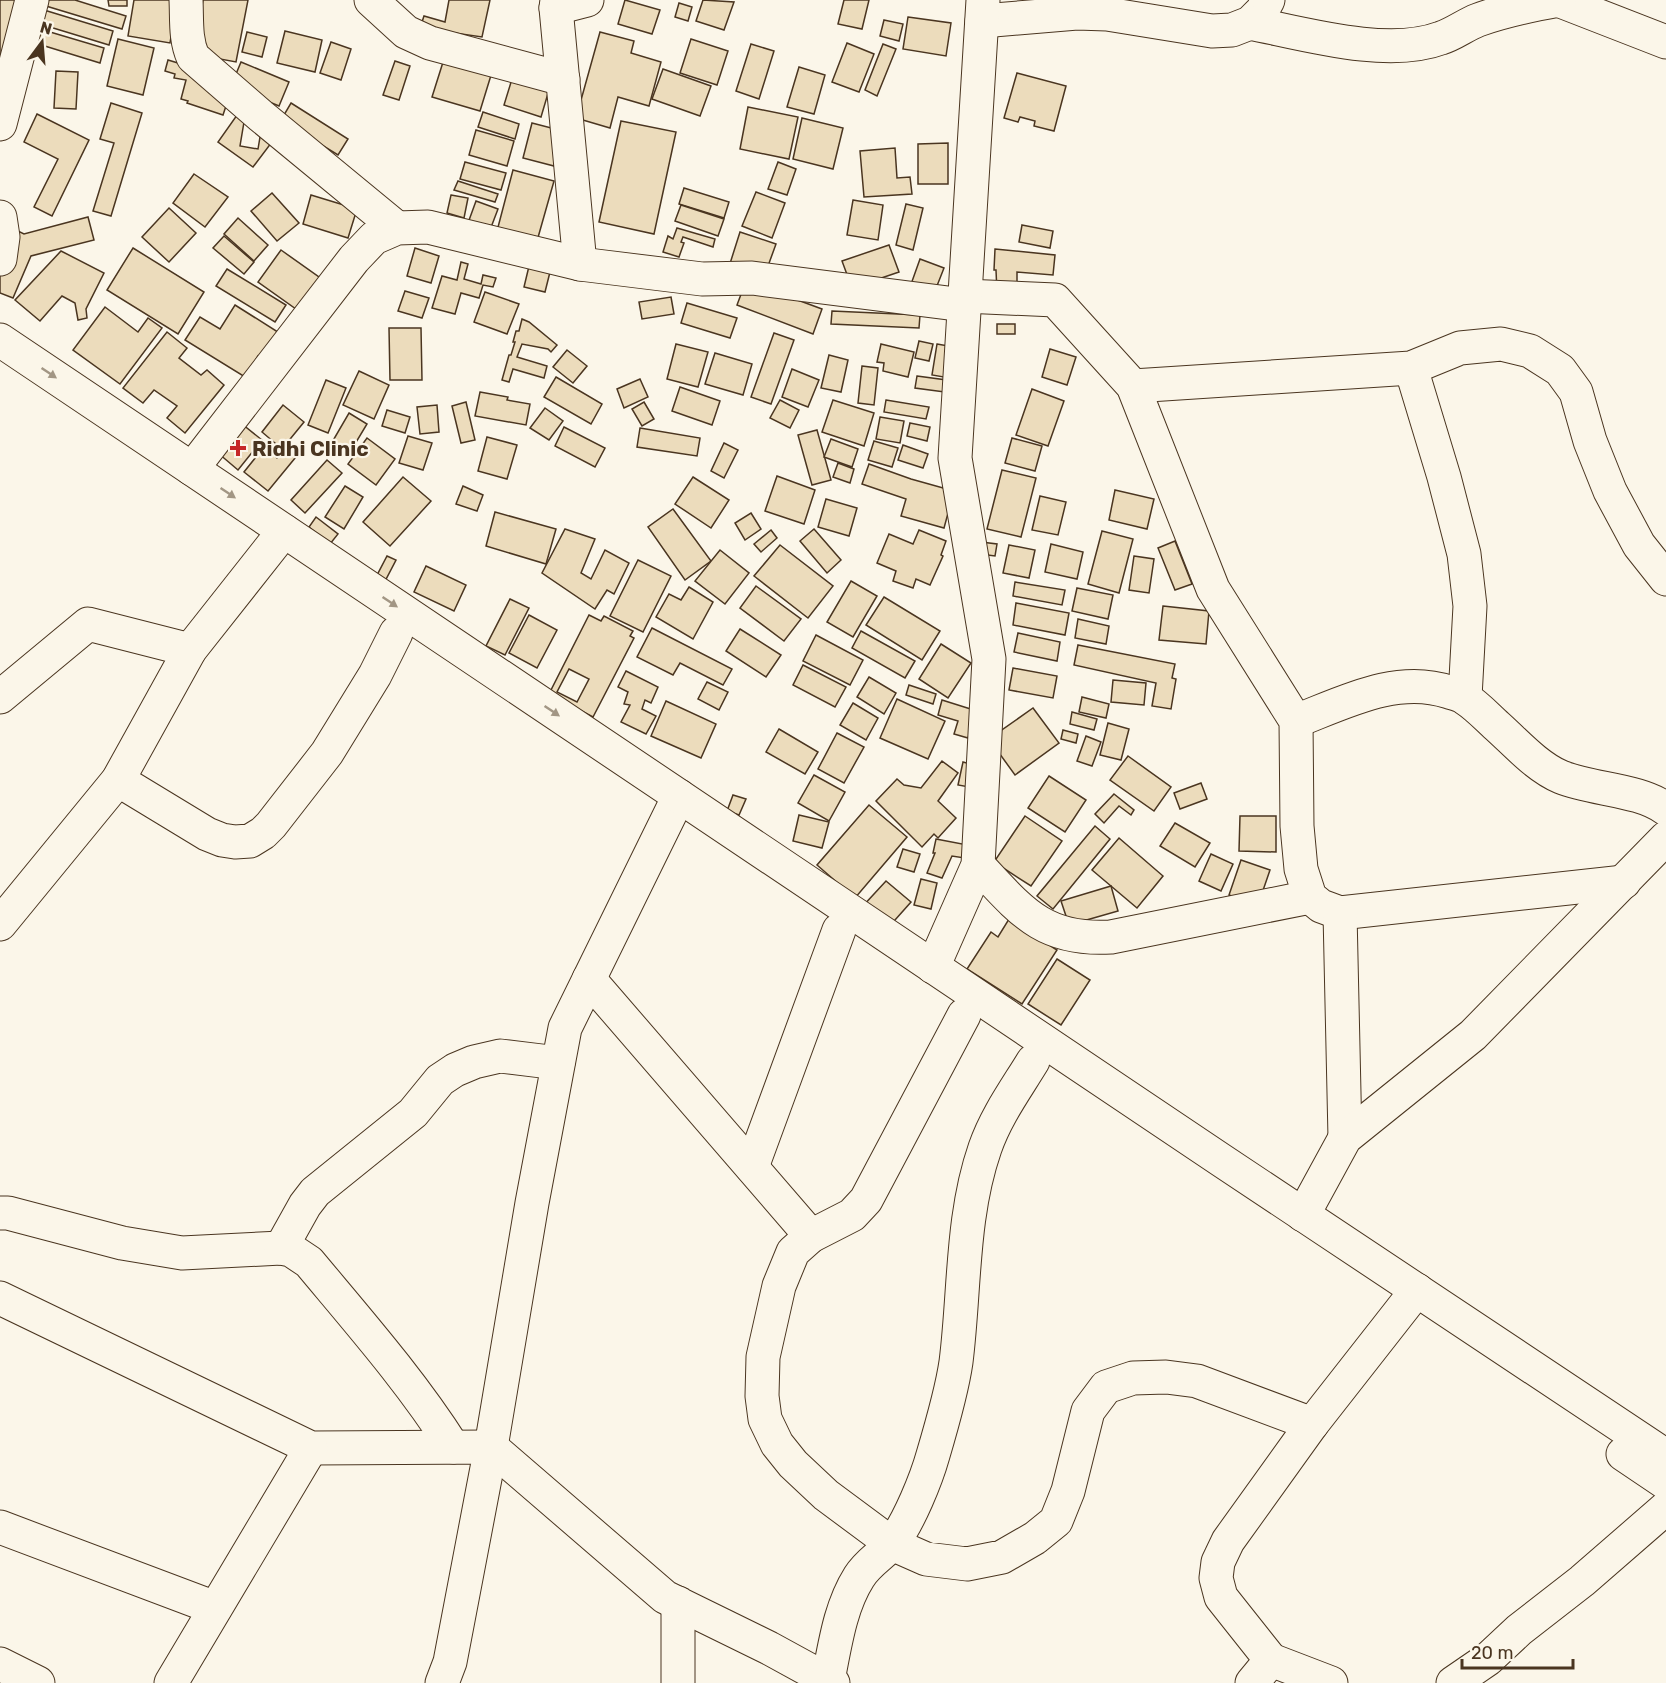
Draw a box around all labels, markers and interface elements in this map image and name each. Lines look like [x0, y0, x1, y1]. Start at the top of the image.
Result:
north arrow [12, 12, 72, 72]
text: N [38, 17, 54, 39]
one-way arrow [40, 367, 56, 379]
place label: Ridhi Clinic [252, 436, 369, 461]
marker: Ridhi Clinic [229, 439, 247, 457]
one-way arrow [220, 487, 236, 498]
one-way arrow [382, 596, 398, 607]
one-way arrow [543, 705, 559, 717]
scale bar [1462, 1632, 1573, 1670]
text: 20 m [1471, 1642, 1513, 1664]

